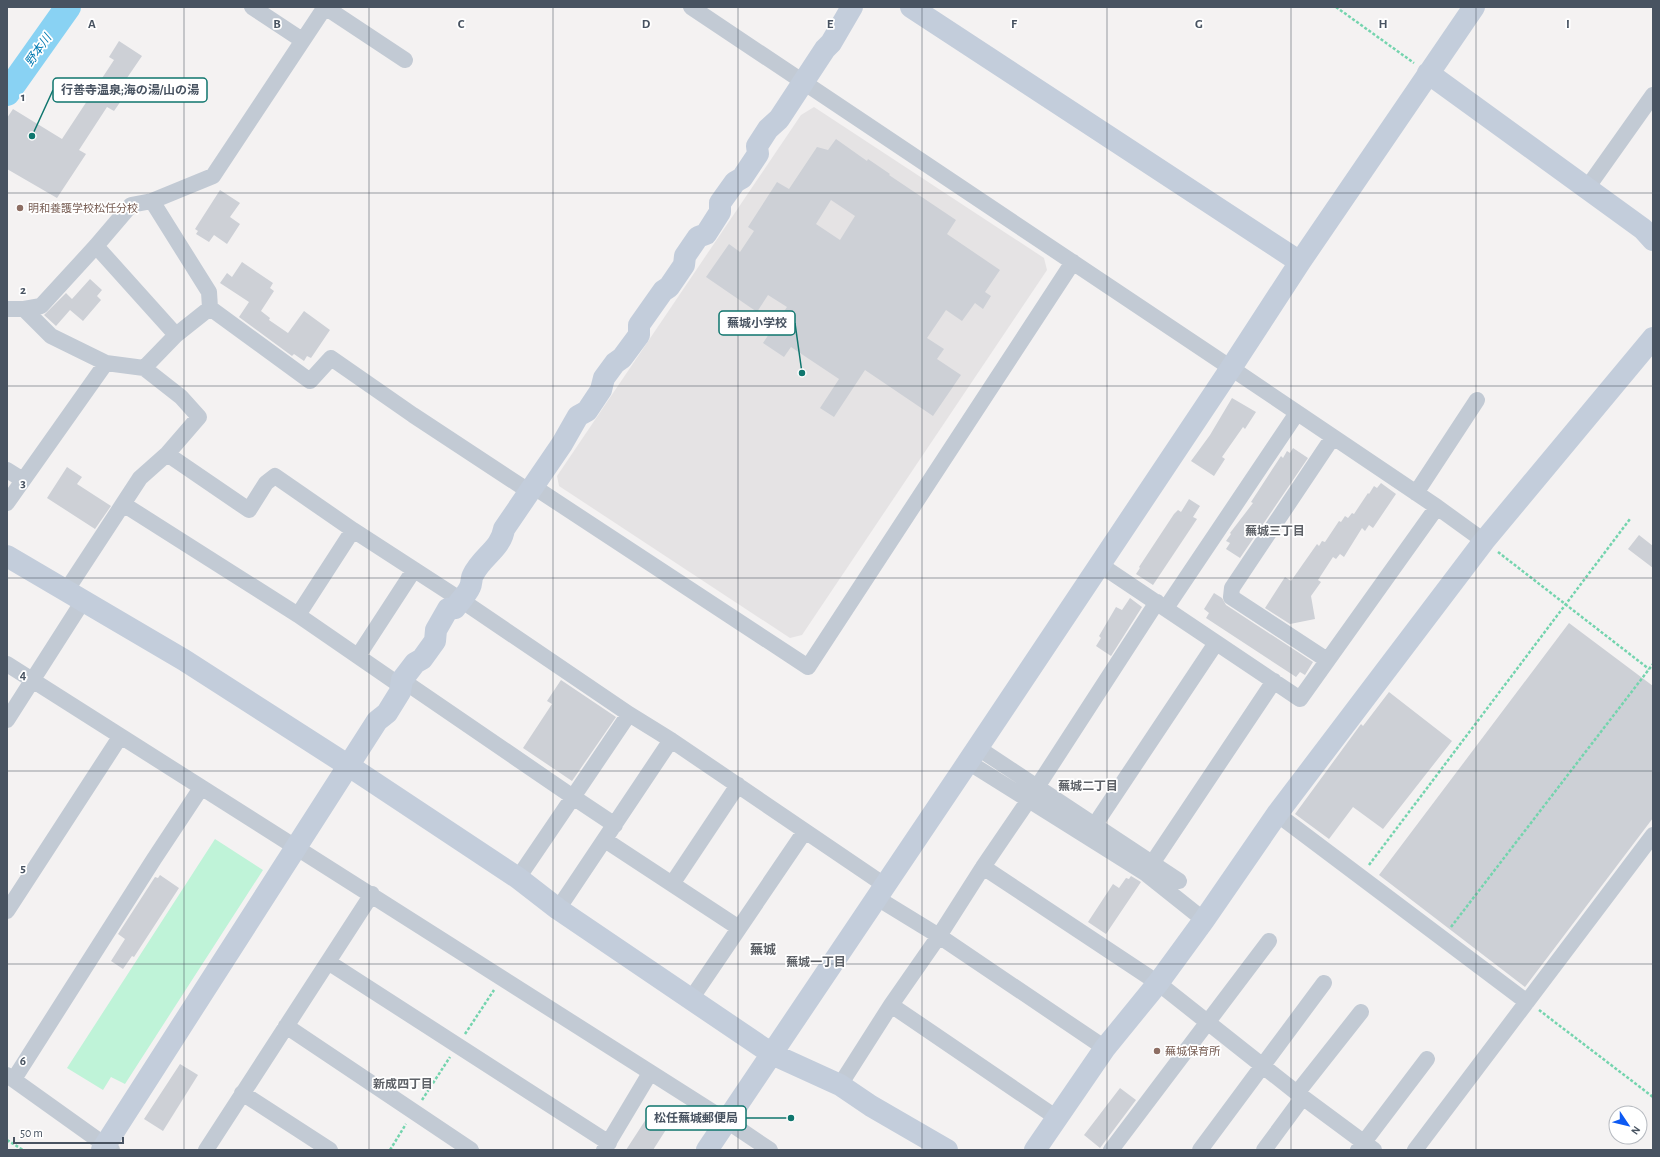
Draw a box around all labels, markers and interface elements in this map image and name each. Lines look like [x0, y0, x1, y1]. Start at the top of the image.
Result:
text: A [88, 18, 96, 31]
text: B [273, 18, 281, 31]
text: C [458, 18, 465, 31]
text: D [642, 18, 651, 31]
text: E [827, 18, 834, 31]
text: F [1011, 18, 1018, 31]
text: G [1195, 18, 1203, 31]
text: H [1378, 18, 1388, 31]
text: I [1566, 18, 1570, 31]
water label: 野本川 [22, 30, 54, 68]
callout: 行善寺温泉;海の湯/山の湯 [53, 78, 207, 102]
text: 行善寺温泉;海の湯/山の湯 [61, 83, 199, 96]
text: 1 [21, 91, 25, 104]
place label: 明和養護学校松任分校 [28, 202, 138, 214]
marker: 明和養護学校松任分校 [15, 203, 25, 213]
text: 2 [20, 284, 26, 297]
callout: 蕪城小学校 [719, 311, 795, 335]
text: 蕪城小学校 [727, 316, 787, 329]
text: 3 [20, 477, 26, 490]
district label: 蕪城三丁目 [1245, 524, 1305, 537]
text: 4 [20, 669, 27, 682]
district label: 蕪城二丁目 [1058, 779, 1118, 792]
text: 5 [20, 862, 26, 875]
district label: 蕪城 [750, 942, 776, 957]
district label: 蕪城一丁目 [786, 955, 846, 968]
place label: 蕪城保育所 [1165, 1045, 1221, 1057]
marker: 蕪城保育所 [1152, 1046, 1162, 1056]
text: 6 [20, 1055, 26, 1068]
district label: 新成四丁目 [373, 1077, 433, 1090]
north arrow [1608, 1105, 1648, 1145]
callout: 松任蕪城郵便局 [646, 1106, 746, 1130]
text: 松任蕪城郵便局 [654, 1111, 738, 1124]
scale bar [14, 1119, 123, 1145]
text: N [1629, 1124, 1642, 1137]
text: 50 m [20, 1127, 43, 1139]

